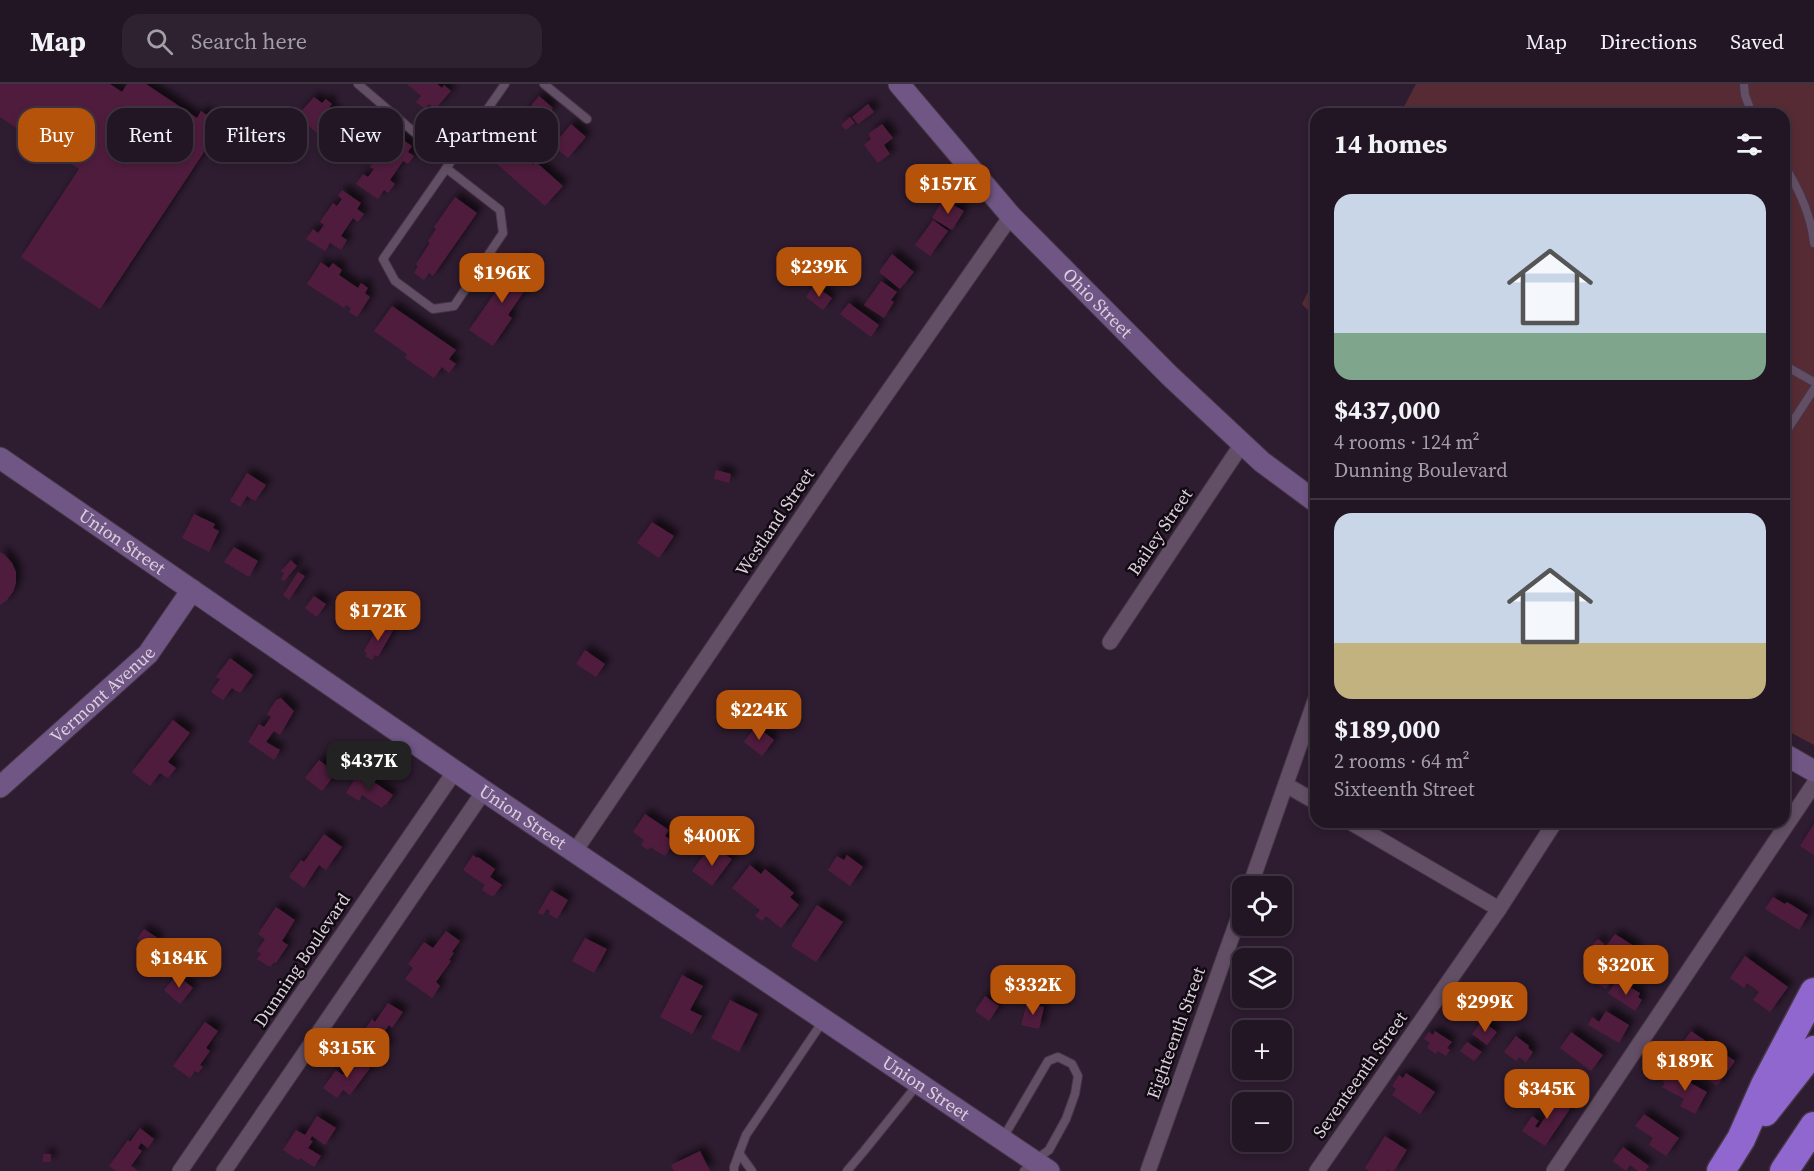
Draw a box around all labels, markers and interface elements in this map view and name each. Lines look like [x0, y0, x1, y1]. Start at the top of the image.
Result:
search box [122, 14, 542, 68]
text: Map [30, 22, 86, 60]
icon: search [143, 25, 176, 58]
text: Search here [191, 26, 307, 56]
text: Map [1526, 27, 1567, 56]
text: Directions [1600, 27, 1697, 56]
text: Saved [1730, 27, 1784, 56]
chip: Buy [18, 108, 95, 162]
chip: Rent [107, 108, 193, 162]
chip: Filters [205, 108, 307, 162]
chip: New [319, 108, 403, 162]
chip: Apartment [415, 108, 558, 162]
text: 14 homes [1334, 126, 1447, 162]
icon: filters [1733, 128, 1766, 161]
pin: $157K [906, 164, 990, 215]
text: $157K [919, 169, 977, 197]
icon: home [1496, 233, 1604, 341]
pin: $239K [777, 247, 861, 298]
text: $239K [790, 252, 848, 280]
pin: $196K [460, 253, 544, 304]
text: $196K [473, 258, 531, 286]
street label: Ohio Street [1058, 262, 1139, 344]
text: $437,000 [1334, 392, 1440, 428]
text: 4 rooms · 124 m² [1334, 428, 1480, 456]
text: Dunning Boulevard [1334, 456, 1508, 484]
street label: Westland Street [729, 463, 820, 581]
street label: Bailey Street [1121, 483, 1198, 580]
street label: Union Street [74, 503, 171, 580]
icon: home [1496, 552, 1604, 660]
pin: $172K [336, 591, 420, 642]
text: $172K [349, 596, 407, 624]
street label: Vermont Avenue [44, 642, 161, 748]
pin: $224K [717, 690, 801, 741]
text: $224K [730, 695, 788, 723]
text: $189,000 [1334, 711, 1440, 747]
pin: $437K [327, 741, 411, 792]
text: $437K [340, 746, 398, 774]
text: 2 rooms · 64 m² [1334, 747, 1470, 775]
text: Sixteenth Street [1334, 775, 1475, 803]
street label: Union Street [474, 778, 572, 855]
pin: $400K [670, 816, 754, 867]
text: $400K [683, 821, 741, 849]
map controls [1232, 876, 1292, 1152]
button: locate [1232, 876, 1292, 936]
street label: Dunning Boulevard [248, 888, 356, 1031]
pin: $184K [137, 938, 221, 989]
text: $184K [150, 943, 208, 971]
pin: $320K [1584, 945, 1668, 996]
button: layers [1232, 948, 1292, 1008]
text: $320K [1597, 950, 1655, 978]
street label: Eighteenth Street [1140, 963, 1211, 1102]
pin: $332K [991, 965, 1075, 1016]
text: $332K [1004, 970, 1062, 998]
pin: $299K [1443, 982, 1527, 1033]
text: $299K [1456, 987, 1514, 1015]
street label: Seventeenth Street [1307, 1006, 1413, 1143]
button: + [1232, 1020, 1292, 1080]
pin: $315K [305, 1028, 389, 1079]
text: $315K [318, 1033, 376, 1061]
pin: $189K [1643, 1041, 1727, 1092]
text: $189K [1656, 1046, 1714, 1074]
street label: Union Street [878, 1049, 975, 1126]
pin: $345K [1505, 1069, 1589, 1120]
text: $345K [1518, 1074, 1576, 1102]
button: − [1232, 1092, 1292, 1152]

